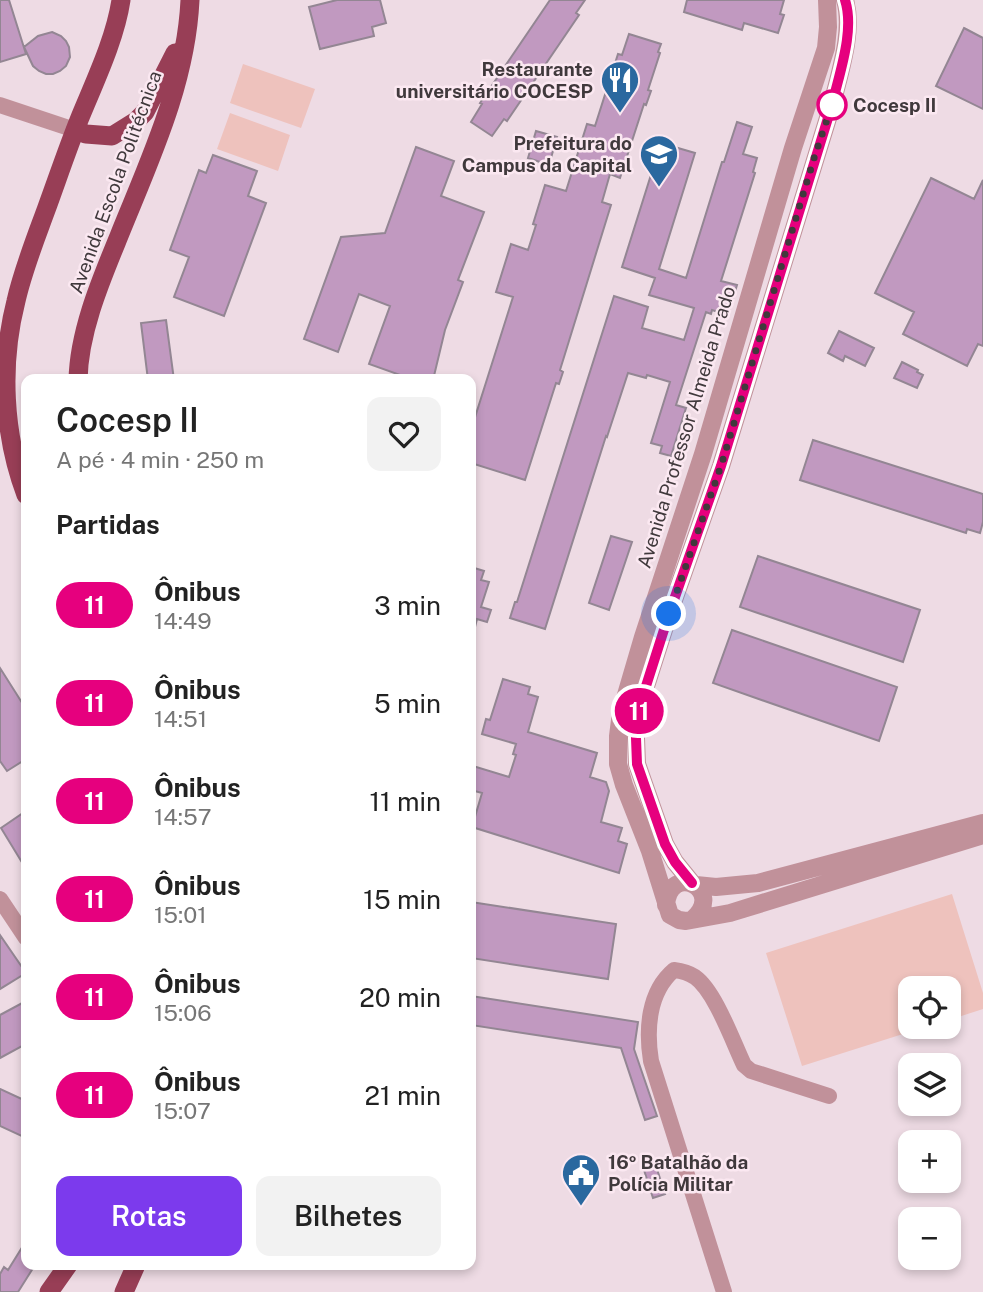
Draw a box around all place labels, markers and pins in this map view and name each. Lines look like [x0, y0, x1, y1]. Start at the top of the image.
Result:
place label: Restaurante universitário COCESP [396, 58, 593, 102]
restaurant icon: Restaurante universitário COCESP [599, 59, 641, 114]
marker: Cocesp II [817, 90, 847, 120]
place label: Cocesp II [853, 94, 936, 116]
place label: Prefeitura do Campus da Capital [462, 132, 632, 176]
school or university icon: Prefeitura do Campus da Capital [638, 133, 680, 188]
place label: 16º Batalhão da Polícia Militar [608, 1151, 748, 1195]
public building icon: 16º Batalhão da Polícia Militar [560, 1152, 602, 1207]

